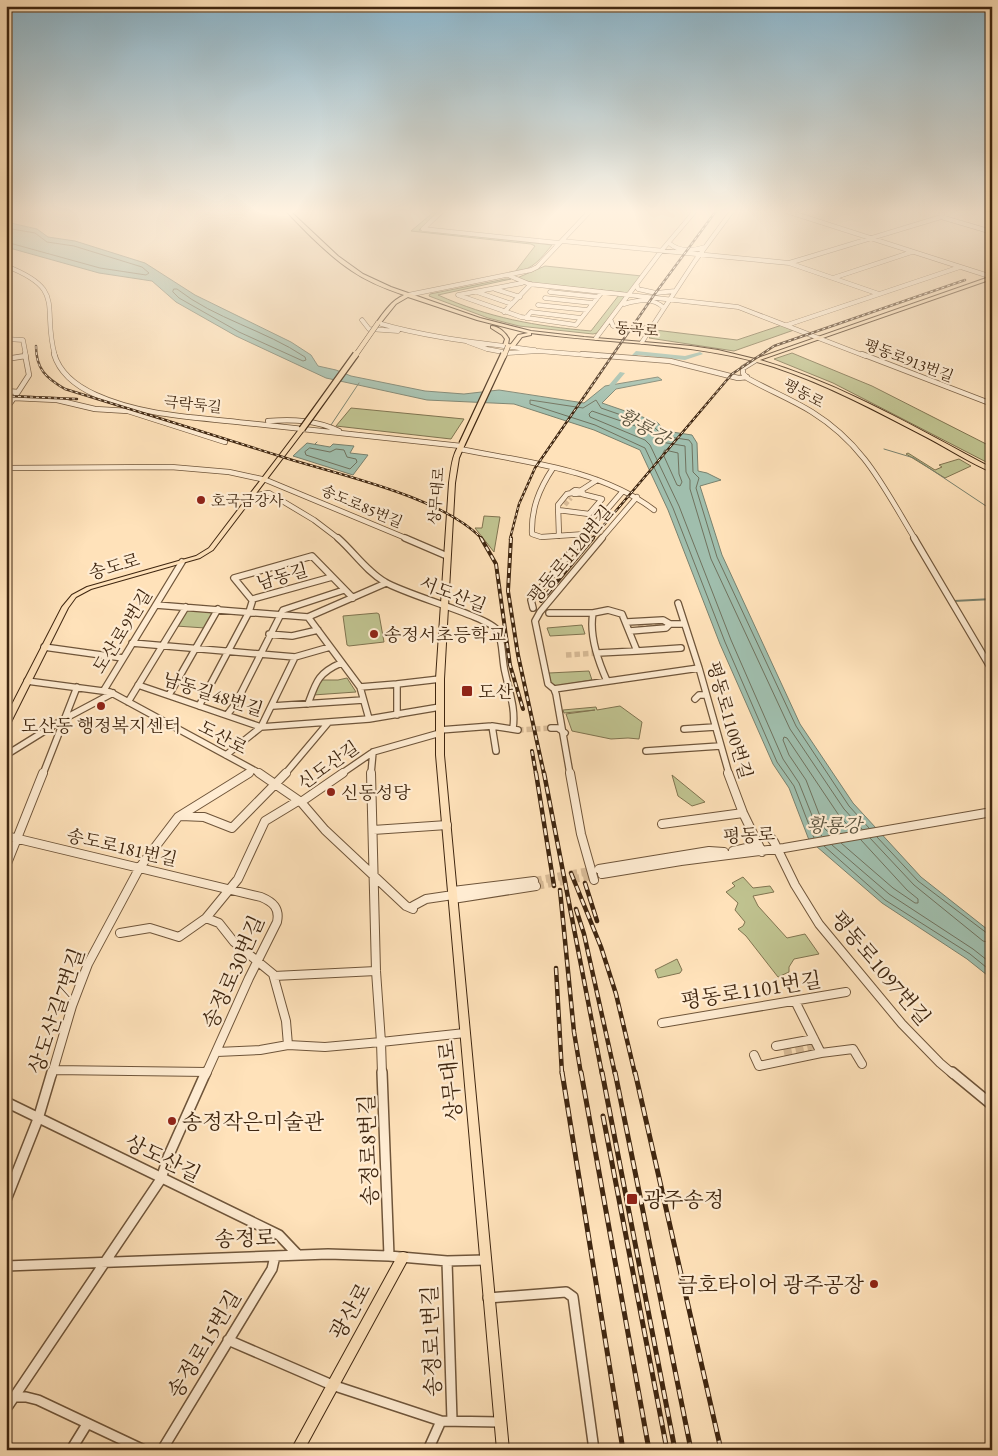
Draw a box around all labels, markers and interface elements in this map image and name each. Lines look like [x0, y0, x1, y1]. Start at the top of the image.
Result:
street label: 동곡로 [615, 318, 660, 340]
street label: 평동로913번길 [862, 334, 956, 386]
street label: 평동로 [780, 374, 828, 412]
street label: 극락둑길 [163, 392, 223, 416]
water label: 황룡강 [614, 403, 676, 453]
street label: 상무대로 [424, 466, 448, 526]
street label: 송도로85번길 [318, 480, 406, 532]
place label: 호국금강사 [211, 491, 284, 510]
marker: 호국금강사 [195, 494, 207, 506]
street label: 평동로1120번길 [522, 500, 618, 608]
street label: 송도로 [86, 548, 142, 584]
street label: 남동길 [254, 558, 310, 594]
street label: 서도산길 [416, 571, 490, 617]
street label: 도산로9번길 [87, 584, 157, 678]
place label: 송정서초등학교 [384, 623, 506, 646]
marker: 송정서초등학교 [368, 628, 380, 640]
street label: 평동로1100번길 [702, 658, 758, 782]
street label: 남동길48번길 [160, 667, 266, 721]
place label: 도산 [478, 680, 513, 703]
marker: 도산 [460, 684, 474, 698]
marker: 도산동 행정복지센터 [95, 700, 107, 712]
place label: 도산동 행정복지센터 [21, 714, 181, 737]
street label: 도산로 [195, 715, 251, 759]
street label: 신도산길 [293, 736, 363, 794]
place label: 신동성당 [341, 781, 411, 804]
marker: 신동성당 [325, 786, 337, 798]
water label: 황룡강 [806, 813, 864, 838]
street label: 평동로 [722, 822, 776, 848]
street label: 송도로181번길 [64, 823, 180, 871]
street label: 평동로1097번길 [825, 905, 937, 1031]
street label: 송정로30번길 [196, 911, 270, 1033]
street label: 상도산길7번길 [22, 944, 90, 1078]
street label: 평동로1101번길 [679, 966, 823, 1014]
street label: 상무대로 [432, 1039, 468, 1123]
street label: 송정로8번길 [353, 1094, 383, 1206]
place label: 송정작은미술관 [182, 1108, 325, 1135]
marker: 송정작은미술관 [166, 1115, 178, 1127]
street label: 상도산길 [121, 1128, 205, 1188]
place label: 광주송정 [643, 1186, 724, 1213]
marker: 광주송정 [625, 1192, 639, 1206]
street label: 송정로 [214, 1223, 276, 1253]
place label: 금호타이어 광주공장 [677, 1271, 865, 1298]
street label: 광산로 [323, 1278, 377, 1344]
marker: 금호타이어 광주공장 [868, 1278, 880, 1290]
street label: 송정로15번길 [161, 1285, 247, 1403]
street label: 송정로1번길 [416, 1285, 446, 1397]

